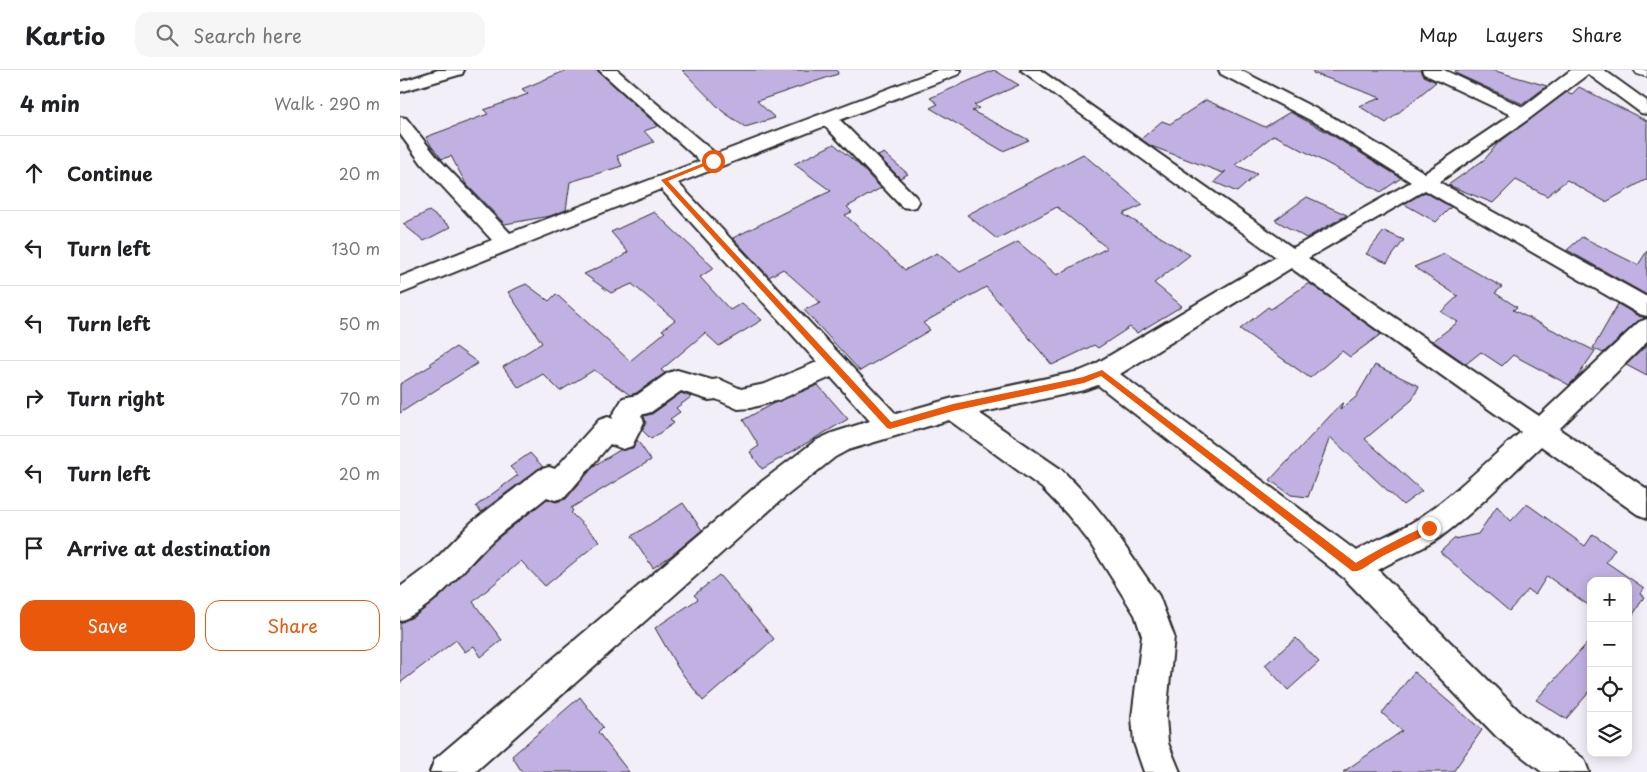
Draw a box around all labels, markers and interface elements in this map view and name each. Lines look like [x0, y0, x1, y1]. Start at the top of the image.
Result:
search box [135, 12, 485, 57]
text: Kartio [25, 17, 105, 53]
icon: search [153, 21, 181, 49]
text: Search here [193, 21, 302, 49]
text: Map [1419, 21, 1458, 48]
text: Layers [1486, 21, 1543, 48]
text: Share [1571, 21, 1622, 48]
text: 4 min [20, 87, 80, 119]
text: Walk · 290 m [274, 91, 380, 115]
route start [702, 150, 725, 173]
icon: ahead [20, 159, 48, 187]
text: Continue [67, 159, 153, 187]
text: 20 m [339, 161, 380, 185]
icon: left [20, 234, 48, 262]
text: Turn left [67, 234, 151, 262]
text: 130 m [332, 236, 380, 260]
icon: left [20, 309, 48, 337]
text: Turn left [67, 309, 151, 337]
text: 50 m [339, 311, 380, 335]
icon: right [20, 384, 48, 412]
text: Turn right [67, 384, 165, 412]
text: 70 m [340, 386, 380, 410]
icon: left [20, 459, 48, 487]
text: Turn left [67, 459, 151, 487]
text: 20 m [339, 461, 380, 485]
route end [1418, 517, 1441, 540]
icon: arrive [20, 534, 48, 562]
text: Arrive at destination [67, 534, 271, 562]
map controls [1587, 577, 1632, 757]
button: + [1587, 577, 1632, 622]
button: Save [20, 600, 195, 651]
button: Share [205, 600, 380, 651]
button: − [1587, 622, 1632, 667]
button: locate [1587, 667, 1632, 712]
button: layers [1587, 712, 1632, 757]

